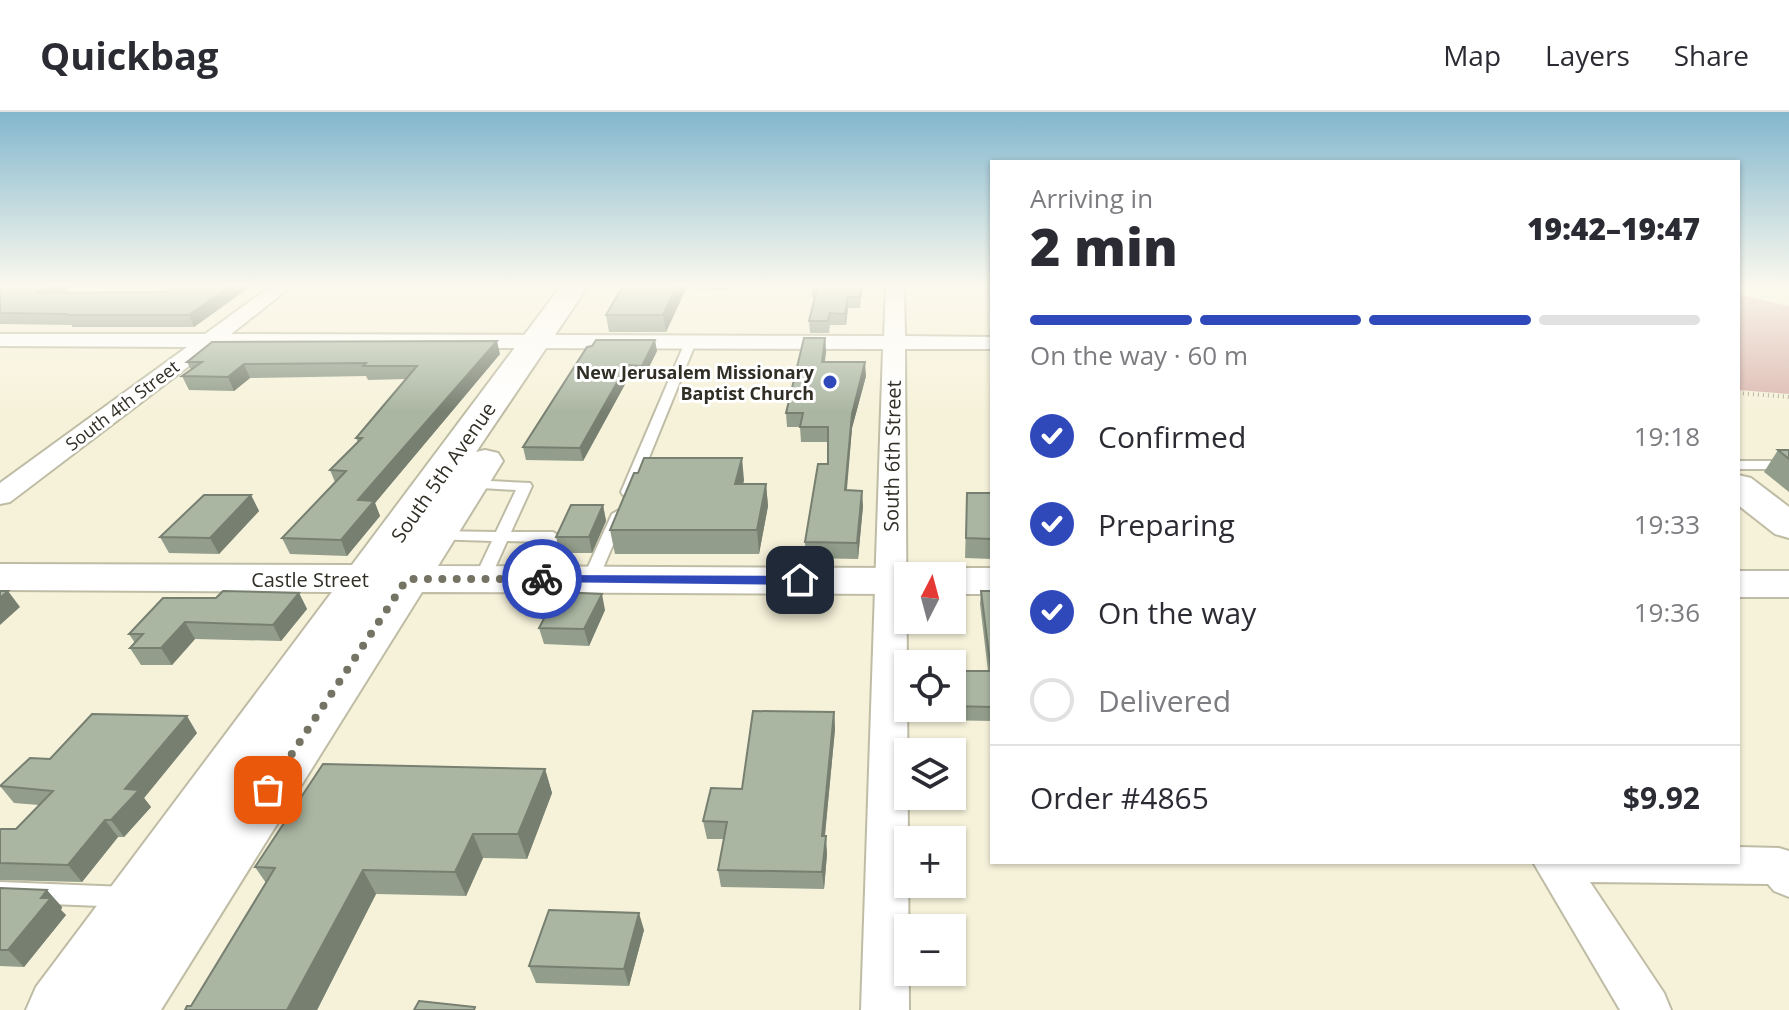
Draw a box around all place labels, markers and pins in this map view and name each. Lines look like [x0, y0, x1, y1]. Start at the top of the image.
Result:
place label: New Jerusalem Missionary Baptist Church [576, 360, 815, 405]
marker: New Jerusalem Missionary Baptist Church [821, 373, 839, 391]
pin [766, 546, 834, 614]
pin [234, 756, 302, 824]

